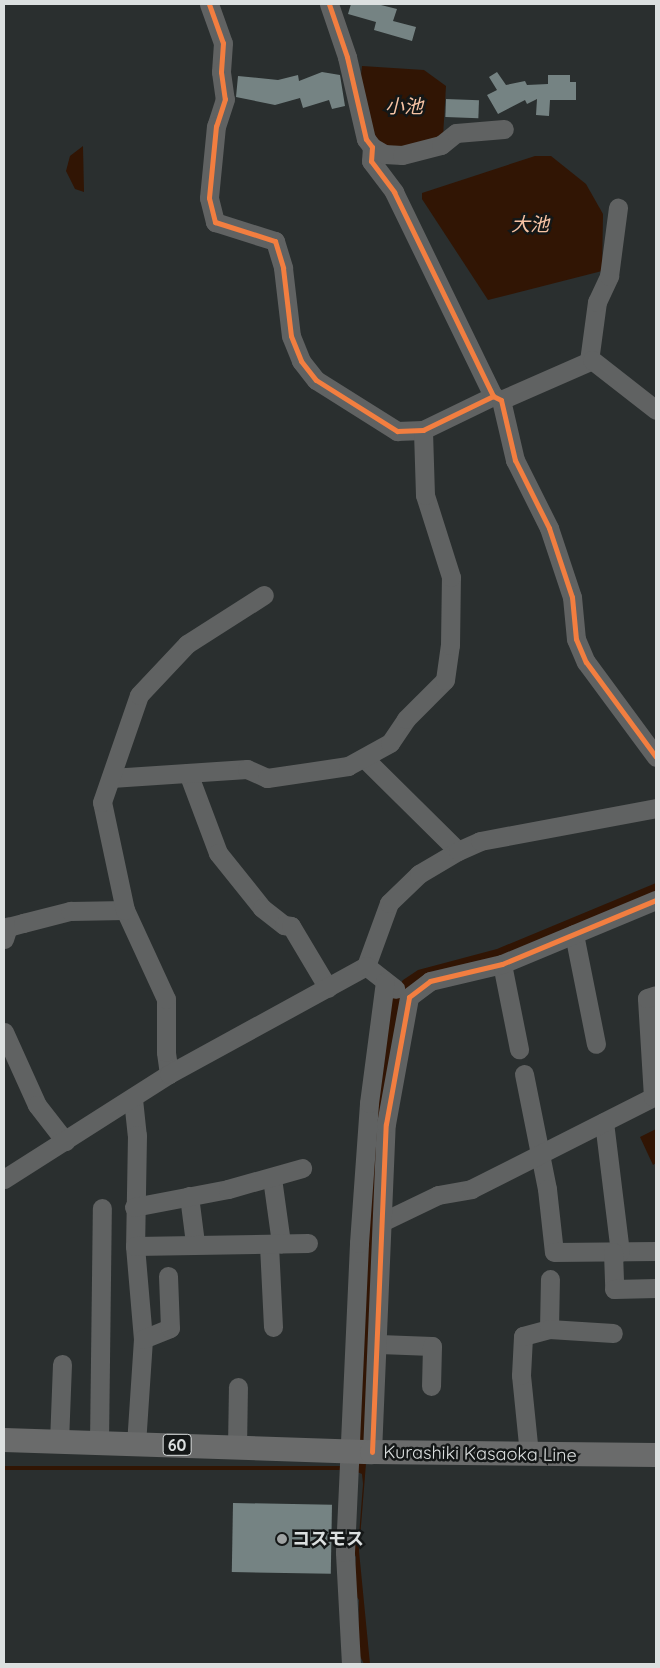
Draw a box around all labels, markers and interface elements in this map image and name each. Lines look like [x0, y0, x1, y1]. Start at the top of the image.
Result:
water label: 小池 [385, 96, 423, 118]
water label: 大池 [511, 214, 549, 236]
road number: 60 [162, 1432, 192, 1458]
street label: Kurashiki Kasaoka Line [383, 1442, 577, 1466]
place label: コスモス [292, 1528, 364, 1550]
marker: コスモス [276, 1533, 288, 1545]

